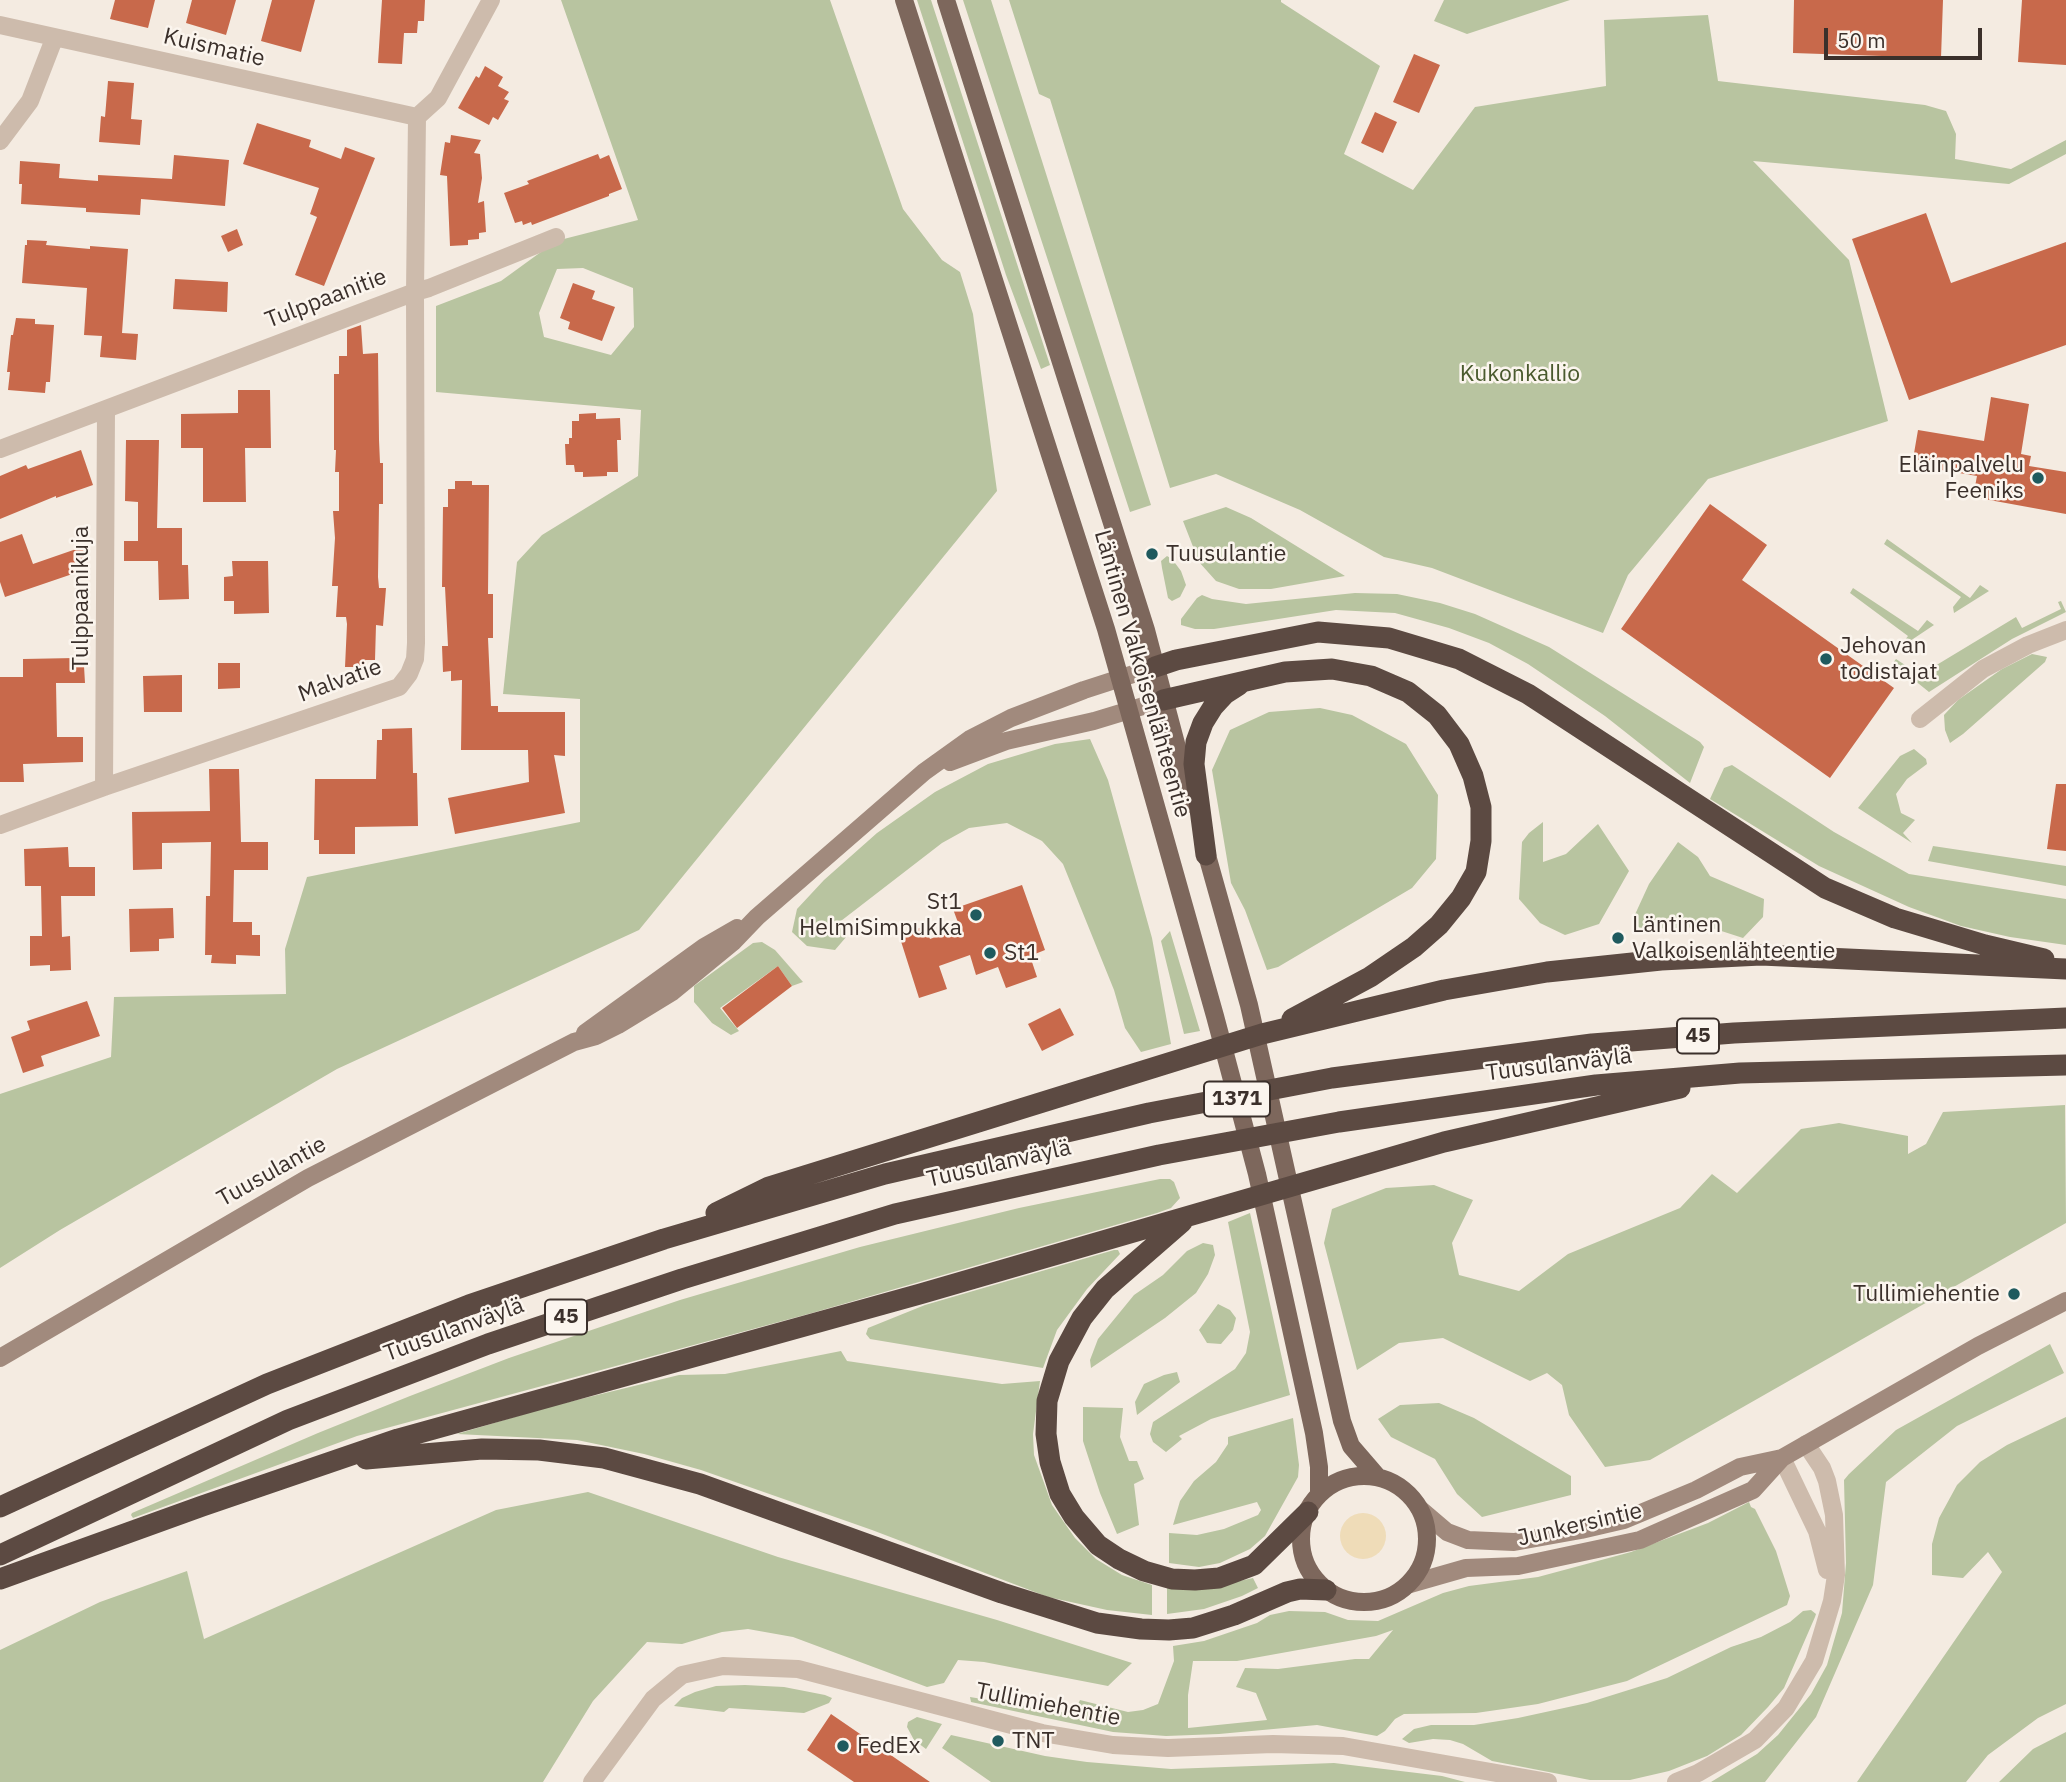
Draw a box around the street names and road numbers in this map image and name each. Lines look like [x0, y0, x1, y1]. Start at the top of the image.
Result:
street label: Kuismatie [161, 23, 267, 73]
street label: Tulppaanitie [261, 263, 391, 335]
street label: Tulppaanikuja [67, 526, 95, 670]
street label: Läntinen Valkoisenlähteentie [1088, 527, 1196, 821]
street label: Malvatie [294, 653, 386, 709]
road number: 45 [1677, 1018, 1719, 1054]
street label: Tuusulanväylä [1484, 1042, 1634, 1088]
road number: 1371 [1204, 1082, 1270, 1116]
street label: Tuusulantie [213, 1131, 331, 1213]
street label: Tuusulanväylä [924, 1134, 1074, 1194]
street label: Tuusulanväylä [380, 1292, 528, 1368]
road number: 45 [545, 1300, 587, 1334]
street label: Junkersintie [1515, 1497, 1645, 1553]
street label: Tullimiehentie [973, 1677, 1123, 1733]

